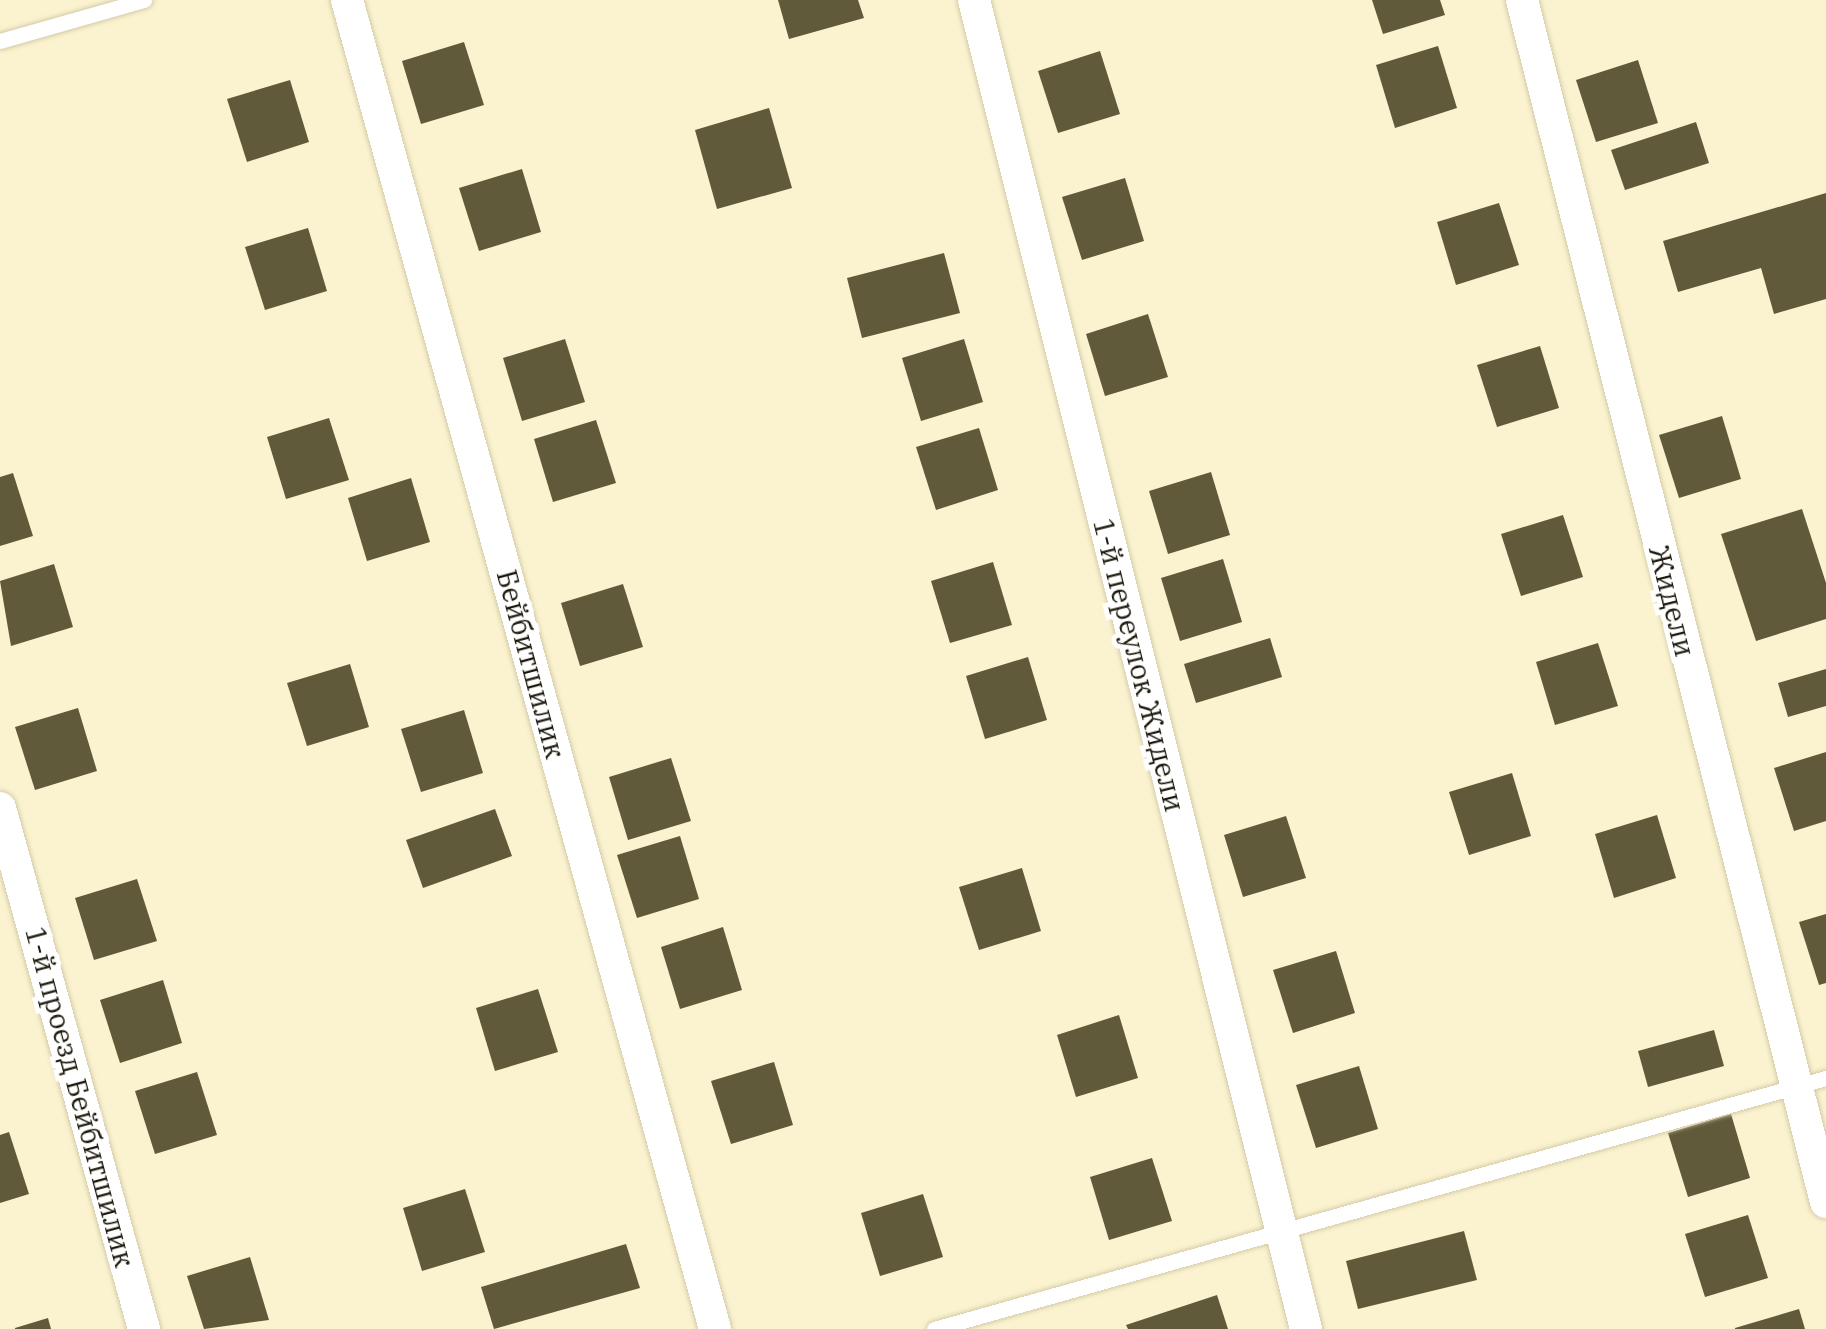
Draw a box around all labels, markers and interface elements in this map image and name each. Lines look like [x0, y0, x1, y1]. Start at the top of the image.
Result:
street label: 1-й переулок Жидели [1086, 515, 1192, 815]
street label: Жидели [1642, 542, 1702, 660]
street label: Бейбитшилик [490, 566, 572, 762]
street label: 1-й проезд Бейбитшилик [18, 923, 142, 1271]

